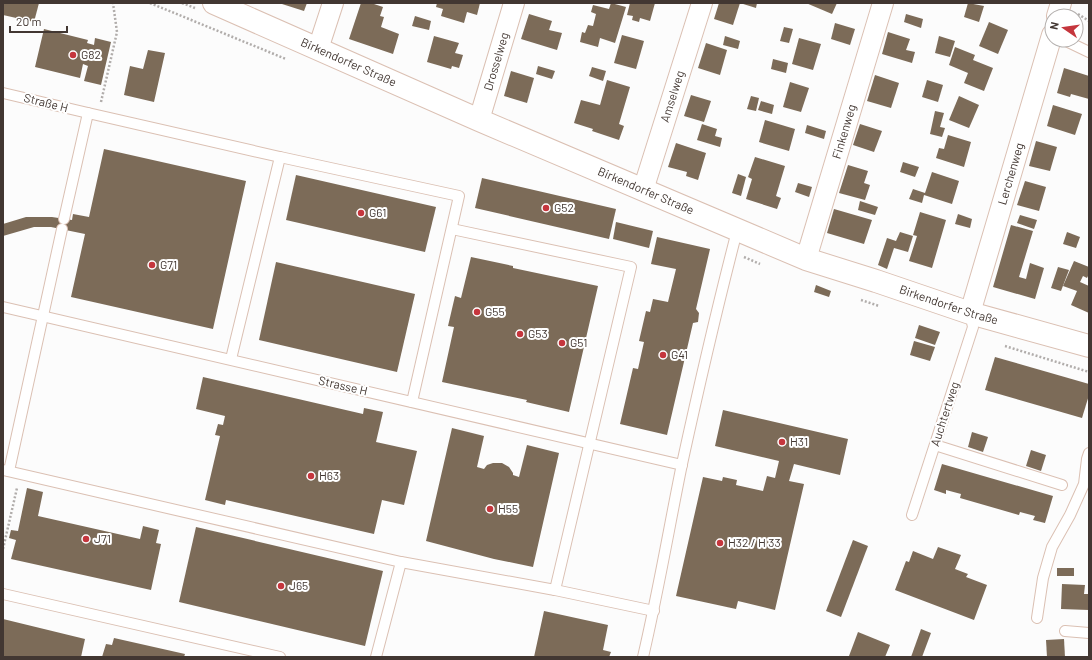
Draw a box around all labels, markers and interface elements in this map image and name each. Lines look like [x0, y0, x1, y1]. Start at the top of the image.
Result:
scale bar [10, 8, 67, 34]
north arrow [1044, 8, 1084, 48]
text: 20 m [16, 14, 42, 28]
text: N [1047, 21, 1061, 31]
street label: Drosselweg [480, 30, 511, 92]
street label: Birkendorfer Straße [299, 34, 399, 89]
place label: G82 [81, 47, 101, 61]
marker: G82 [68, 50, 78, 60]
street label: Amselweg [657, 69, 686, 124]
street label: Straße H [23, 90, 70, 114]
street label: Finkenweg [829, 102, 858, 160]
street label: Lerchenweg [994, 141, 1026, 206]
street label: Birkendorfer Straße [596, 163, 696, 217]
place label: G52 [554, 200, 574, 214]
marker: G52 [541, 203, 551, 213]
place label: G61 [369, 205, 387, 219]
marker: G61 [356, 208, 366, 218]
place label: G71 [160, 257, 177, 271]
marker: G71 [147, 260, 157, 270]
street label: Birkendorfer Straße [898, 282, 1000, 327]
place label: G55 [485, 304, 505, 318]
marker: G55 [472, 307, 482, 317]
place label: G53 [528, 326, 548, 340]
marker: G53 [515, 329, 525, 339]
place label: G51 [570, 335, 587, 349]
marker: G51 [557, 338, 567, 348]
place label: G41 [671, 347, 688, 361]
marker: G41 [658, 350, 668, 360]
street label: Strasse H [317, 373, 369, 397]
street label: Auchtertweg [927, 380, 961, 448]
place label: H31 [790, 434, 808, 448]
marker: H31 [777, 437, 787, 447]
place label: H63 [319, 468, 339, 482]
marker: H63 [306, 471, 316, 481]
place label: H55 [498, 501, 518, 515]
marker: H55 [485, 504, 495, 514]
place label: J71 [94, 531, 111, 545]
marker: J71 [81, 534, 91, 544]
place label: H32 / H 33 [728, 535, 781, 549]
marker: H32 / H 33 [715, 538, 725, 548]
place label: J65 [289, 578, 308, 592]
marker: J65 [276, 581, 286, 591]

